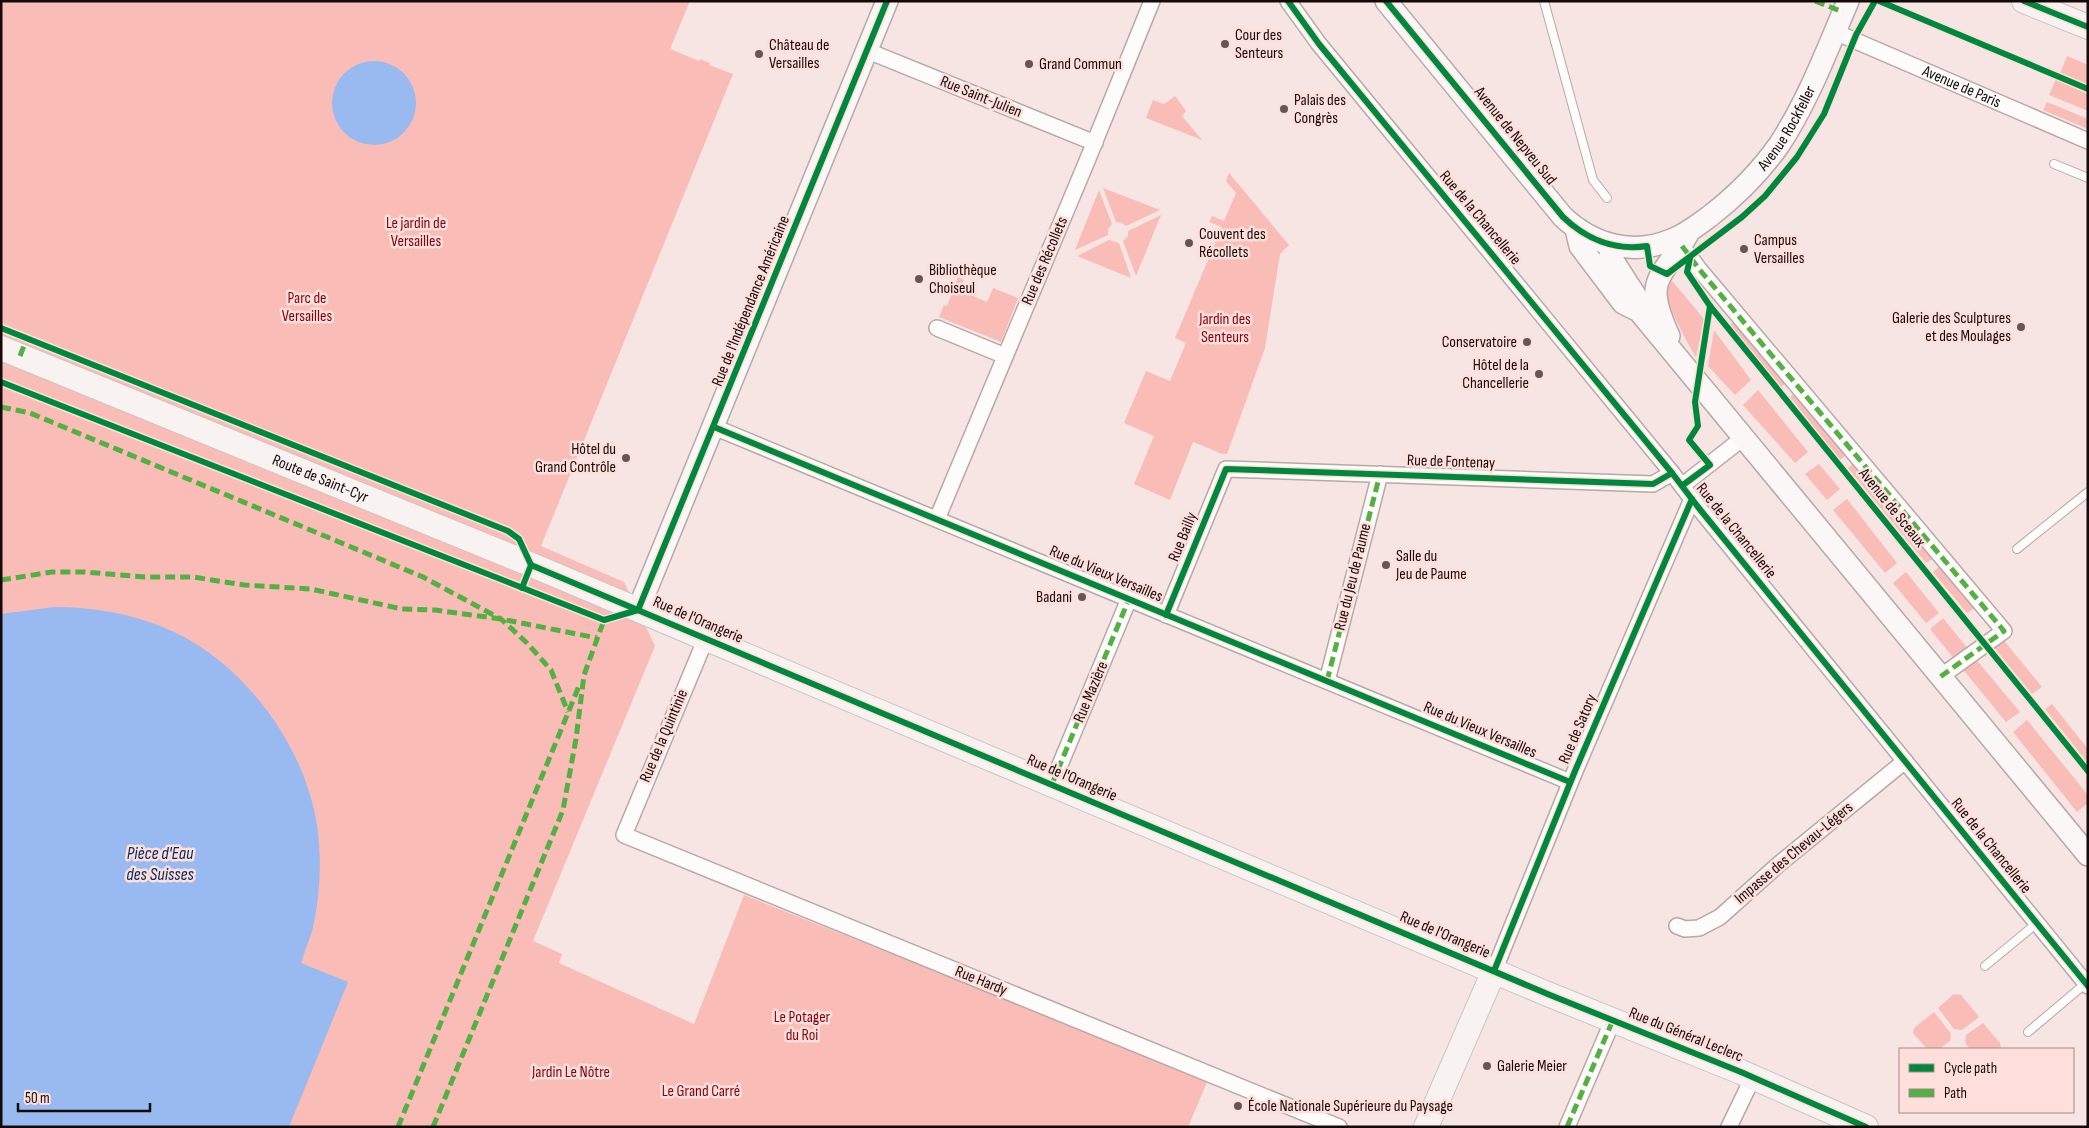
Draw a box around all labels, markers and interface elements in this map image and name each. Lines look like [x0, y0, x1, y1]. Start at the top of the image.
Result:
place label: Cour des Senteurs [1235, 26, 1283, 63]
place label: Château de Versailles [769, 36, 829, 73]
marker: Cour des Senteurs [1219, 38, 1231, 50]
marker: Château de Versailles [753, 48, 765, 60]
place label: Grand Commun [1039, 55, 1122, 74]
marker: Grand Commun [1023, 58, 1035, 70]
street label: Avenue de Paris [1919, 61, 2004, 112]
street label: Rue Saint-Julien [937, 72, 1025, 122]
street label: Avenue de Nepveu Sud [1469, 82, 1560, 189]
street label: Avenue Rockfeller [1753, 82, 1820, 175]
place label: Palais des Congrès [1294, 91, 1346, 128]
marker: Palais des Congrès [1278, 103, 1290, 115]
street label: Rue de la Chancellerie [1435, 167, 1525, 269]
street label: Rue de l'Indépendance Américaine [708, 213, 794, 389]
park label: Le jardin de Versailles [386, 214, 446, 251]
street label: Rue des Récollets [1018, 214, 1072, 308]
place label: Couvent des Récollets [1199, 225, 1266, 262]
place label: Campus Versailles [1754, 231, 1805, 268]
marker: Couvent des Récollets [1183, 237, 1195, 249]
marker: Campus Versailles [1738, 243, 1750, 255]
place label: Bibliothèque Choiseul [929, 261, 997, 298]
marker: Bibliothèque Choiseul [913, 273, 925, 285]
park label: Parc de Versailles [282, 289, 332, 326]
place label: Galerie des Sculptures et des Moulages [1892, 309, 2011, 346]
park label: Jardin des Senteurs [1198, 310, 1251, 347]
marker: Galerie des Sculptures et des Moulages [2015, 321, 2027, 333]
place label: Conservatoire [1442, 333, 1517, 352]
marker: Conservatoire [1521, 336, 1533, 348]
place label: Hôtel de la Chancellerie [1462, 356, 1529, 393]
marker: Hôtel de la Chancellerie [1533, 368, 1545, 380]
place label: Hôtel du Grand Contrôle [535, 440, 616, 477]
street label: Route de Saint-Cyr [269, 450, 372, 507]
street label: Rue de Fontenay [1406, 451, 1496, 473]
marker: Hôtel du Grand Contrôle [620, 452, 632, 464]
street label: Avenue de Sceaux [1854, 464, 1930, 551]
street label: Rue de la Chancellerie [1692, 479, 1780, 583]
street label: Rue Bailly [1165, 510, 1201, 564]
street label: Rue du Jeu de Paume [1331, 522, 1375, 632]
street label: Rue du Vieux Versailles [1046, 542, 1166, 607]
place label: Salle du Jeu de Paume [1395, 547, 1467, 584]
marker: Salle du Jeu de Paume [1380, 559, 1392, 571]
place label: Badani [1036, 588, 1072, 607]
marker: Badani [1076, 591, 1088, 603]
street label: Rue de l'Orangerie [650, 592, 746, 648]
street label: Rue Mazière [1070, 659, 1112, 725]
street label: Rue de la Quintinie [636, 687, 692, 785]
street label: Rue de Satory [1555, 691, 1601, 767]
street label: Rue du Vieux Versailles [1420, 698, 1540, 763]
street label: Rue de l'Orangerie [1024, 750, 1120, 806]
street label: Rue de la Chancellerie [1947, 794, 2035, 898]
street label: Impasse des Chevau-Légers [1731, 798, 1857, 908]
water label: Pièce d'Eau des Suisses [126, 843, 194, 885]
street label: Rue de l'Orangerie [1397, 907, 1493, 963]
street label: Rue Hardy [952, 962, 1010, 1000]
street label: Rue du Général Leclerc [1626, 1003, 1746, 1067]
park label: Le Potager du Roi [774, 1008, 831, 1045]
legend [1899, 1048, 2074, 1113]
place label: Galerie Meier [1497, 1057, 1567, 1076]
text: Cycle path [1944, 1059, 1997, 1078]
marker: Galerie Meier [1481, 1060, 1493, 1072]
park label: Jardin Le Nôtre [531, 1063, 610, 1082]
scale bar [18, 1080, 150, 1112]
park label: Le Grand Carré [662, 1082, 740, 1101]
text: Path [1944, 1084, 1967, 1103]
text: 50 m [25, 1089, 50, 1108]
place label: École Nationale Supérieure du Paysage [1248, 1097, 1453, 1116]
marker: École Nationale Supérieure du Paysage [1232, 1100, 1244, 1112]

